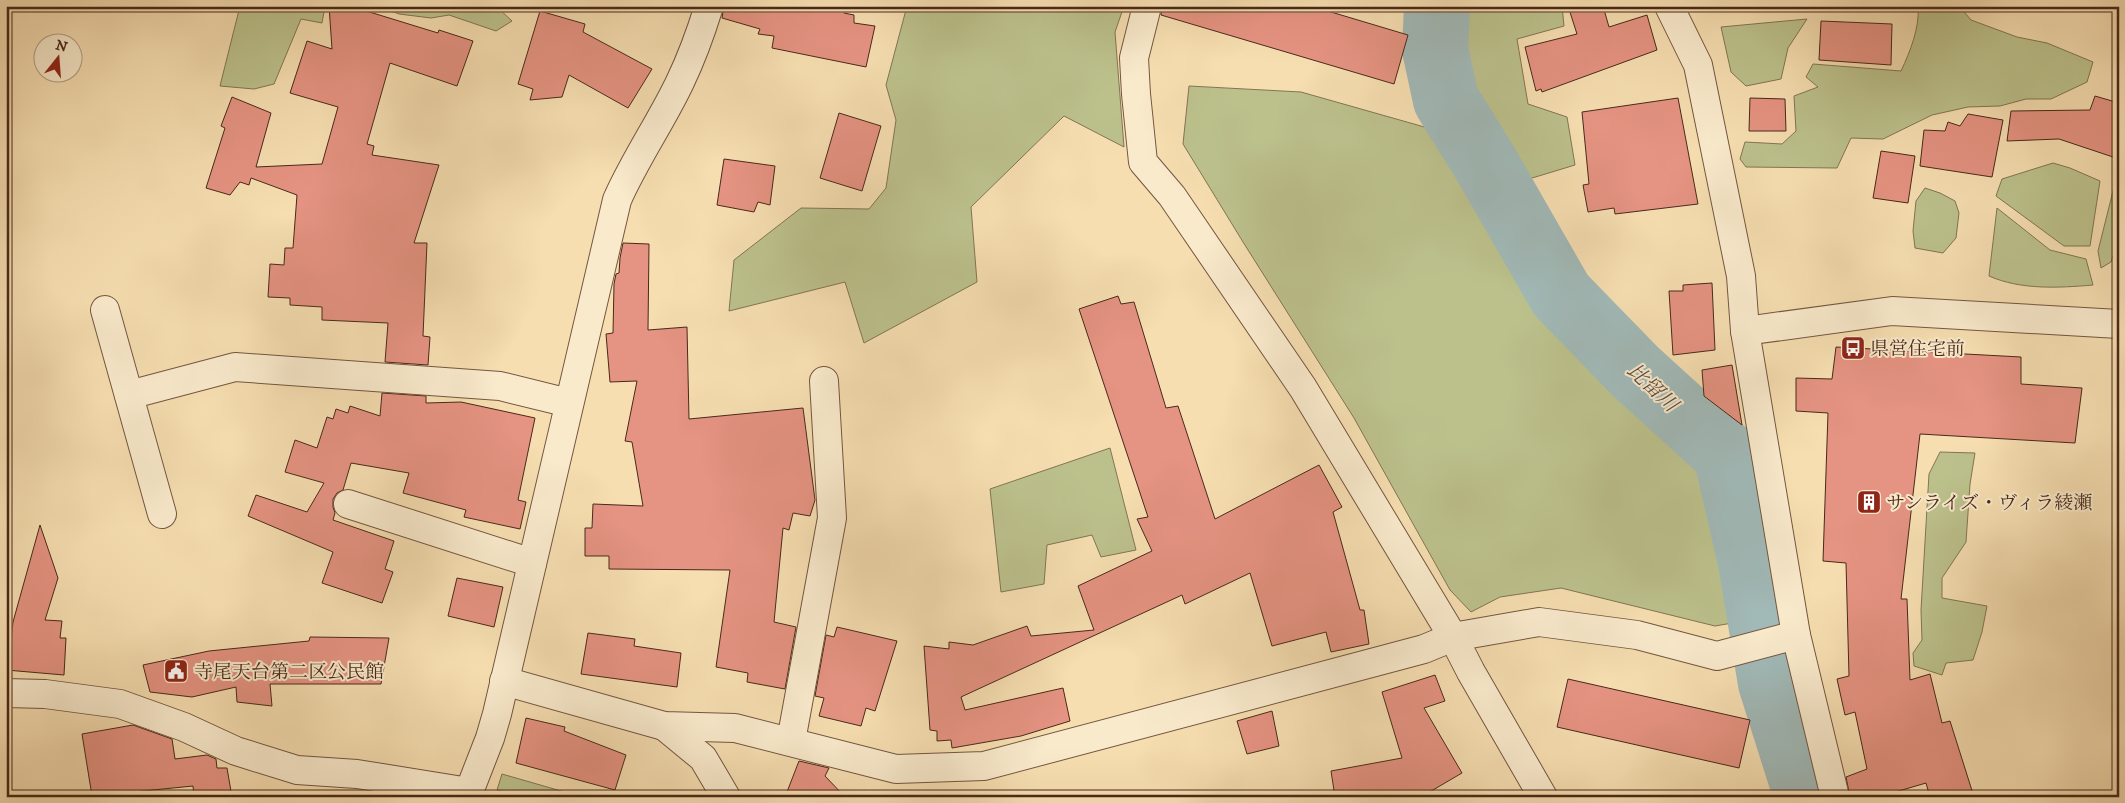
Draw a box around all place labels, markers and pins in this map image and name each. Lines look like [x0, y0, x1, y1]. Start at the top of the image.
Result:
bus stop icon: 県営住宅前 [1840, 335, 1866, 361]
place label: 県営住宅前 [1870, 338, 1965, 361]
building icon: サンライズ・ヴィラ綾瀬 [1856, 489, 1882, 515]
place label: サンライズ・ヴィラ綾瀬 [1886, 492, 2092, 515]
public building icon: 寺尾天台第二区公民館 [163, 658, 189, 684]
place label: 寺尾天台第二区公民館 [194, 661, 384, 684]

